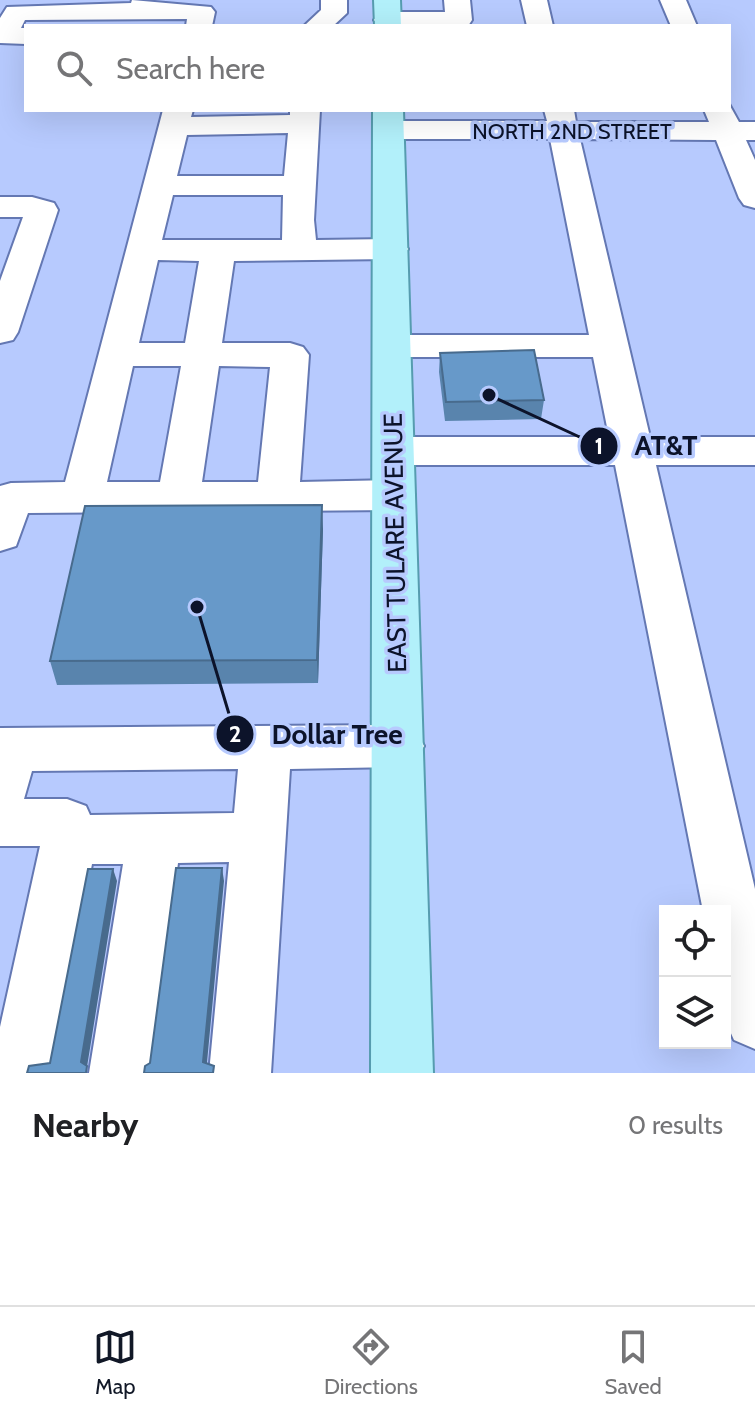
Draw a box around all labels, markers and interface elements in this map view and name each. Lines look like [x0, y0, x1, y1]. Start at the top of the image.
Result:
search box [24, 24, 731, 112]
icon: search [52, 46, 96, 90]
text: Search here [116, 50, 265, 87]
street label: NORTH 2ND STREET [472, 118, 672, 145]
street label: EAST TULARE AVENUE [377, 413, 413, 673]
callout: AT&T [579, 420, 714, 472]
text: AT&T [635, 428, 698, 462]
text: 1 [595, 431, 603, 460]
callout: Dollar Tree [215, 708, 418, 760]
text: Dollar Tree [271, 717, 403, 751]
text: 2 [229, 719, 241, 748]
map controls [659, 905, 731, 1049]
button: locate [659, 905, 731, 977]
button: layers [659, 977, 731, 1049]
text: Nearby [32, 1104, 139, 1146]
text: 0 results [628, 1109, 723, 1141]
tab: Map [93, 1325, 137, 1400]
tab: Directions [324, 1325, 418, 1400]
tab: Saved [605, 1325, 662, 1400]

